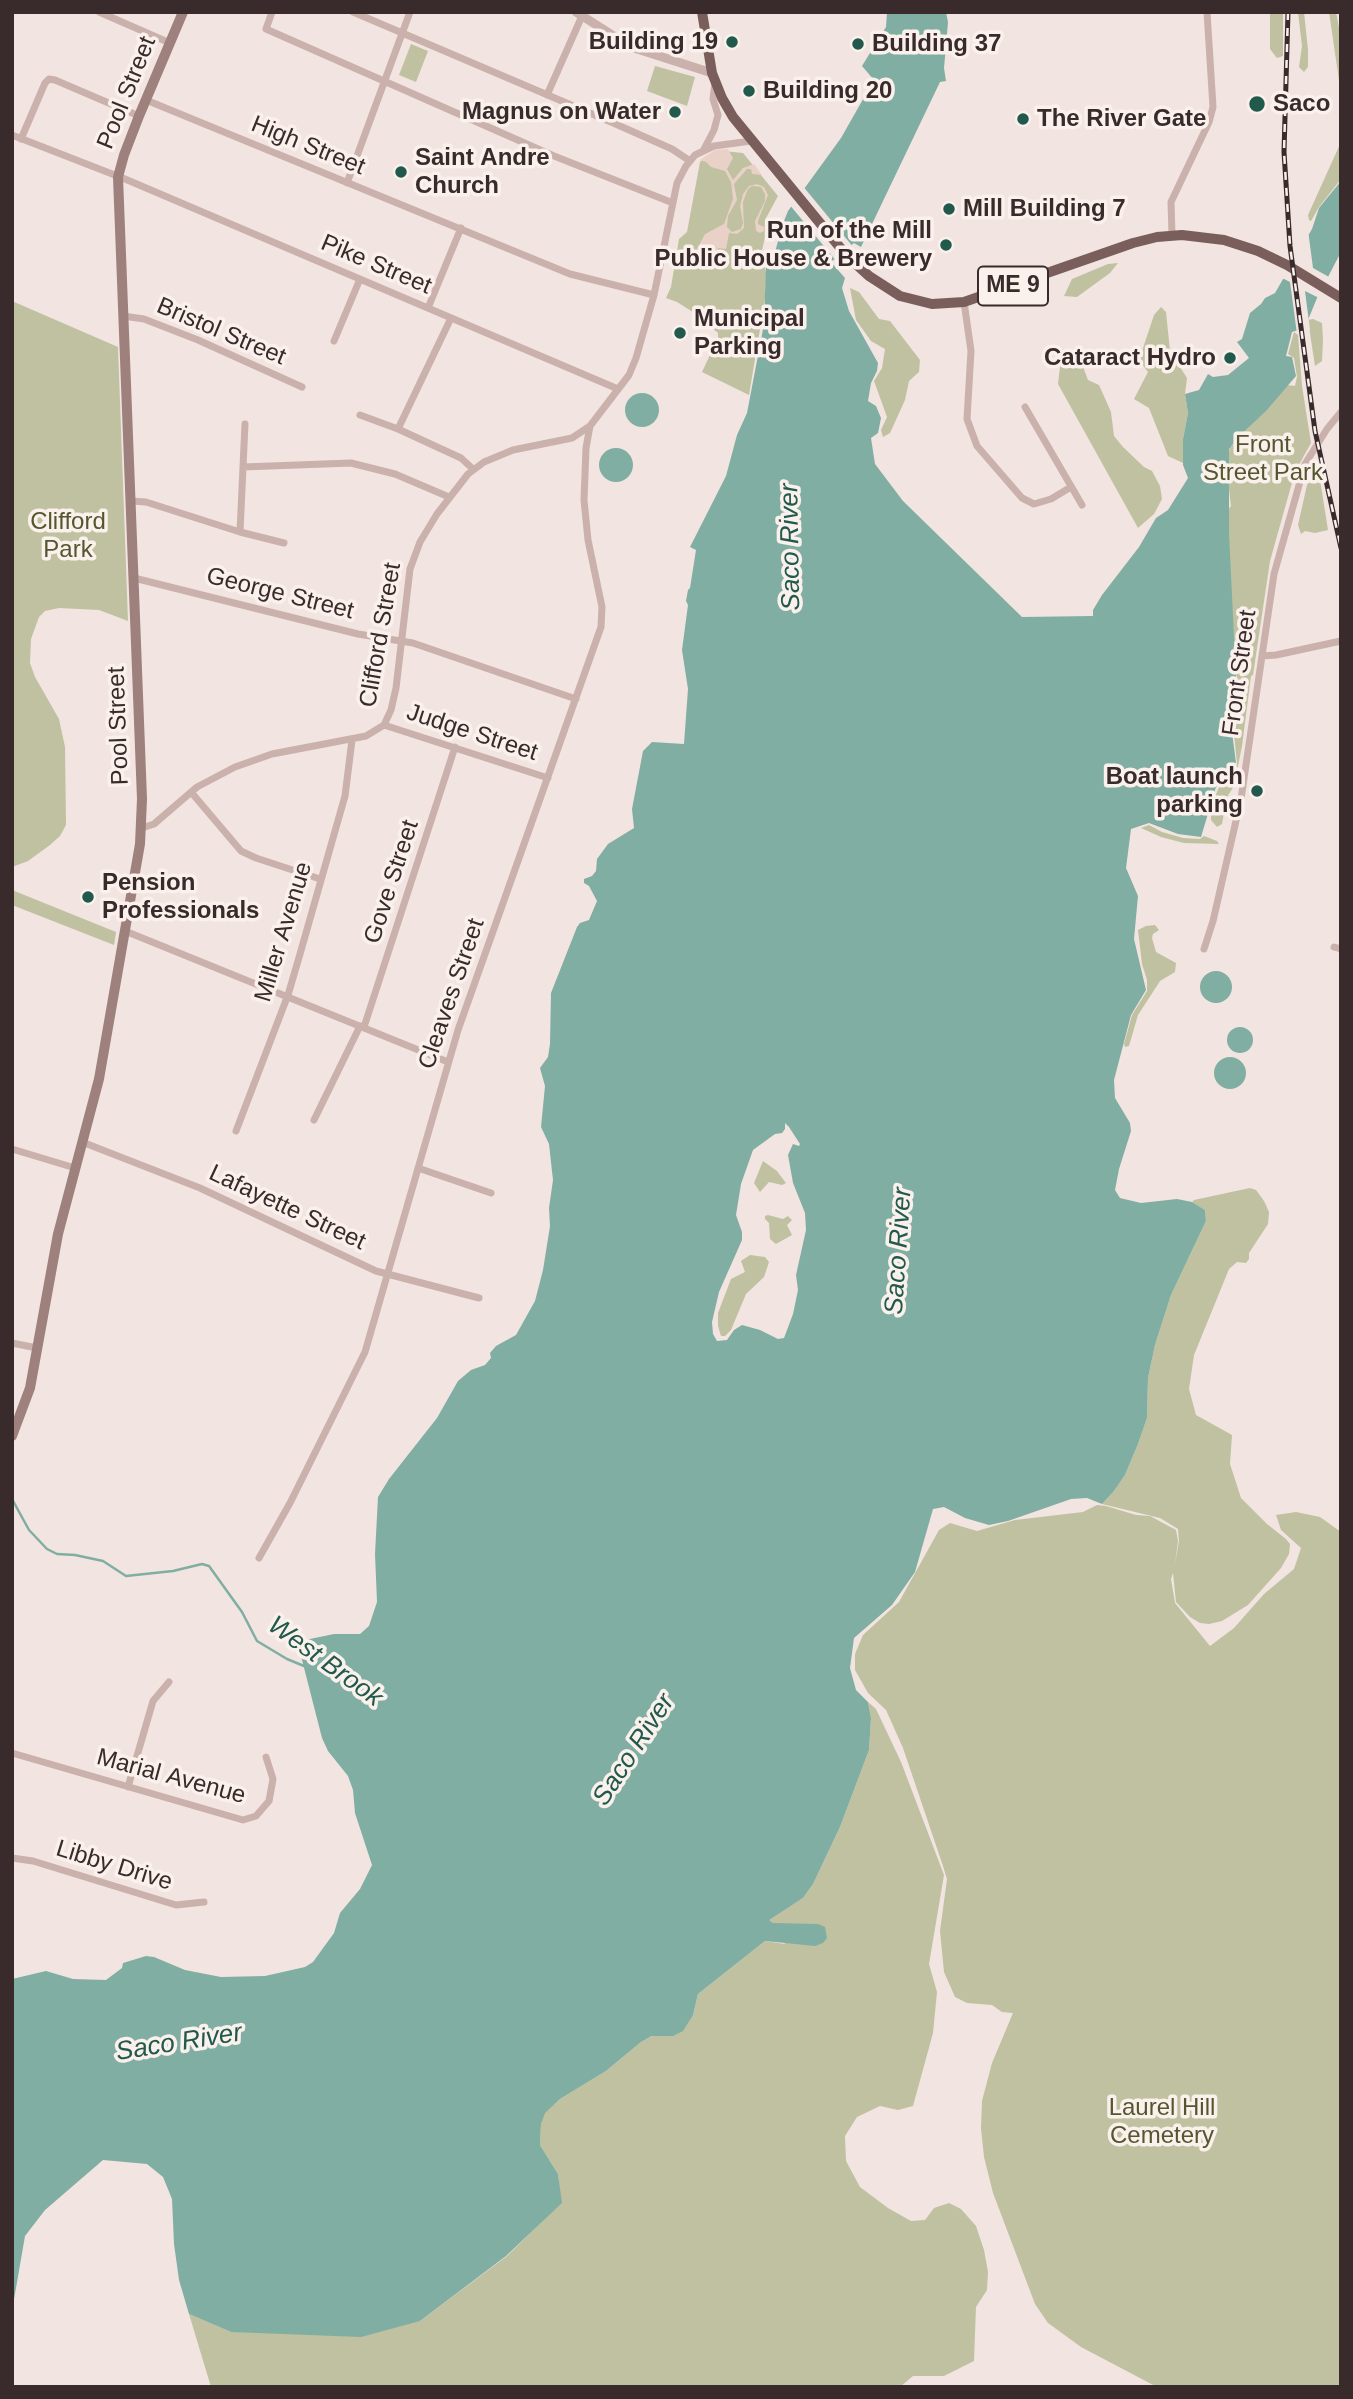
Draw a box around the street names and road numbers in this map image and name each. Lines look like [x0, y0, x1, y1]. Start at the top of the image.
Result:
street label: Pool Street [91, 33, 163, 153]
street label: High Street [247, 110, 369, 182]
street label: Pike Street [316, 229, 436, 301]
road number: ME 9 [978, 266, 1048, 306]
street label: Bristol Street [152, 292, 290, 372]
street label: Clifford Street [354, 560, 408, 710]
street label: George Street [203, 562, 357, 626]
street label: Front Street [1217, 608, 1263, 738]
street label: Pool Street [103, 666, 135, 786]
street label: Judge Street [403, 698, 541, 768]
street label: Gove Street [359, 817, 425, 947]
street label: Miller Avenue [249, 858, 319, 1006]
street label: Cleaves Street [413, 915, 491, 1073]
street label: Lafayette Street [204, 1159, 370, 1257]
street label: Marial Avenue [93, 1743, 249, 1811]
street label: Libby Drive [52, 1835, 176, 1897]

